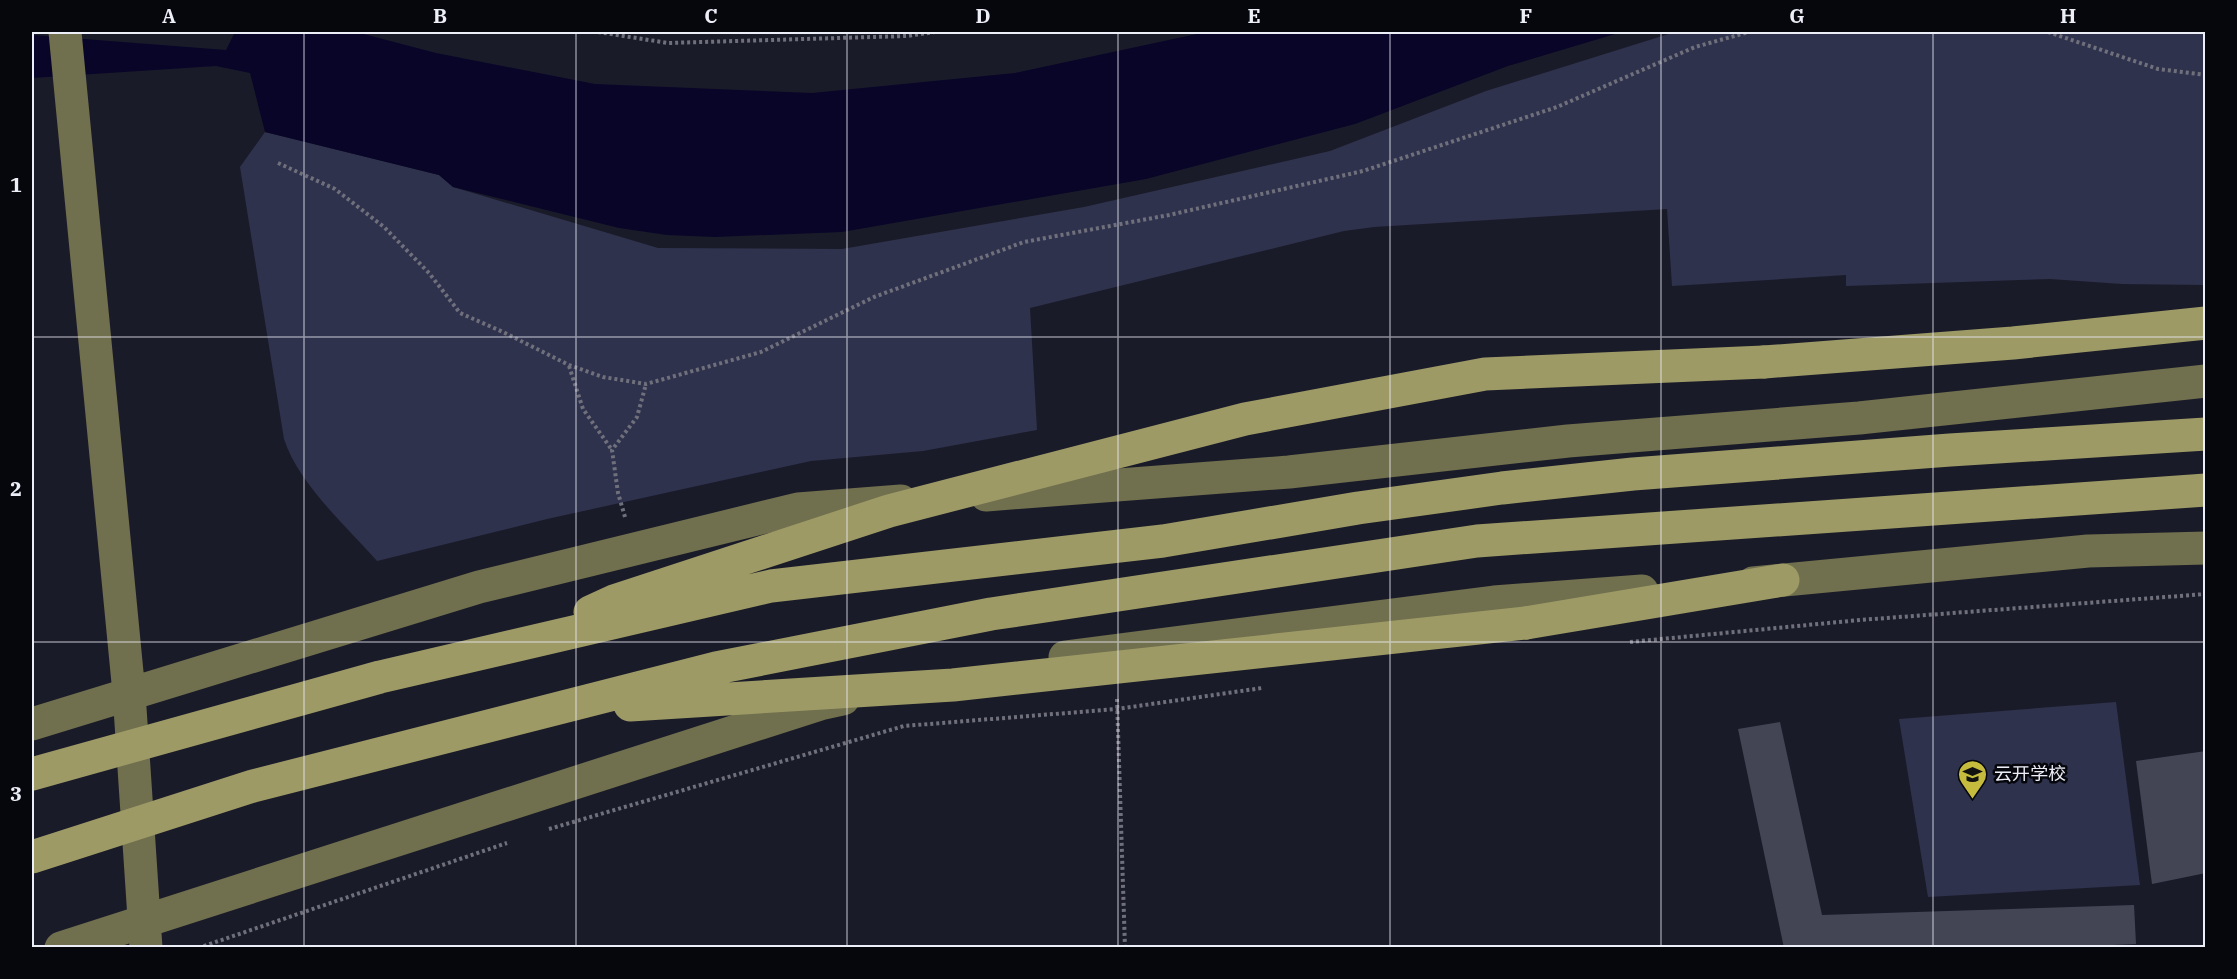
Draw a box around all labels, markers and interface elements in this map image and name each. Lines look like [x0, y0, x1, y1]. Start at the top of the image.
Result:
text: A [162, 2, 176, 29]
text: B [433, 2, 447, 29]
text: C [704, 2, 718, 29]
text: D [975, 2, 991, 29]
text: E [1247, 2, 1261, 29]
text: F [1520, 2, 1532, 29]
text: G [1789, 2, 1805, 29]
text: H [2060, 2, 2076, 29]
text: 1 [10, 171, 22, 198]
text: 2 [10, 475, 22, 502]
school or university icon: 云开学校 [1957, 758, 1989, 800]
place label: 云开学校 [1994, 762, 2066, 785]
text: 3 [10, 780, 22, 807]

